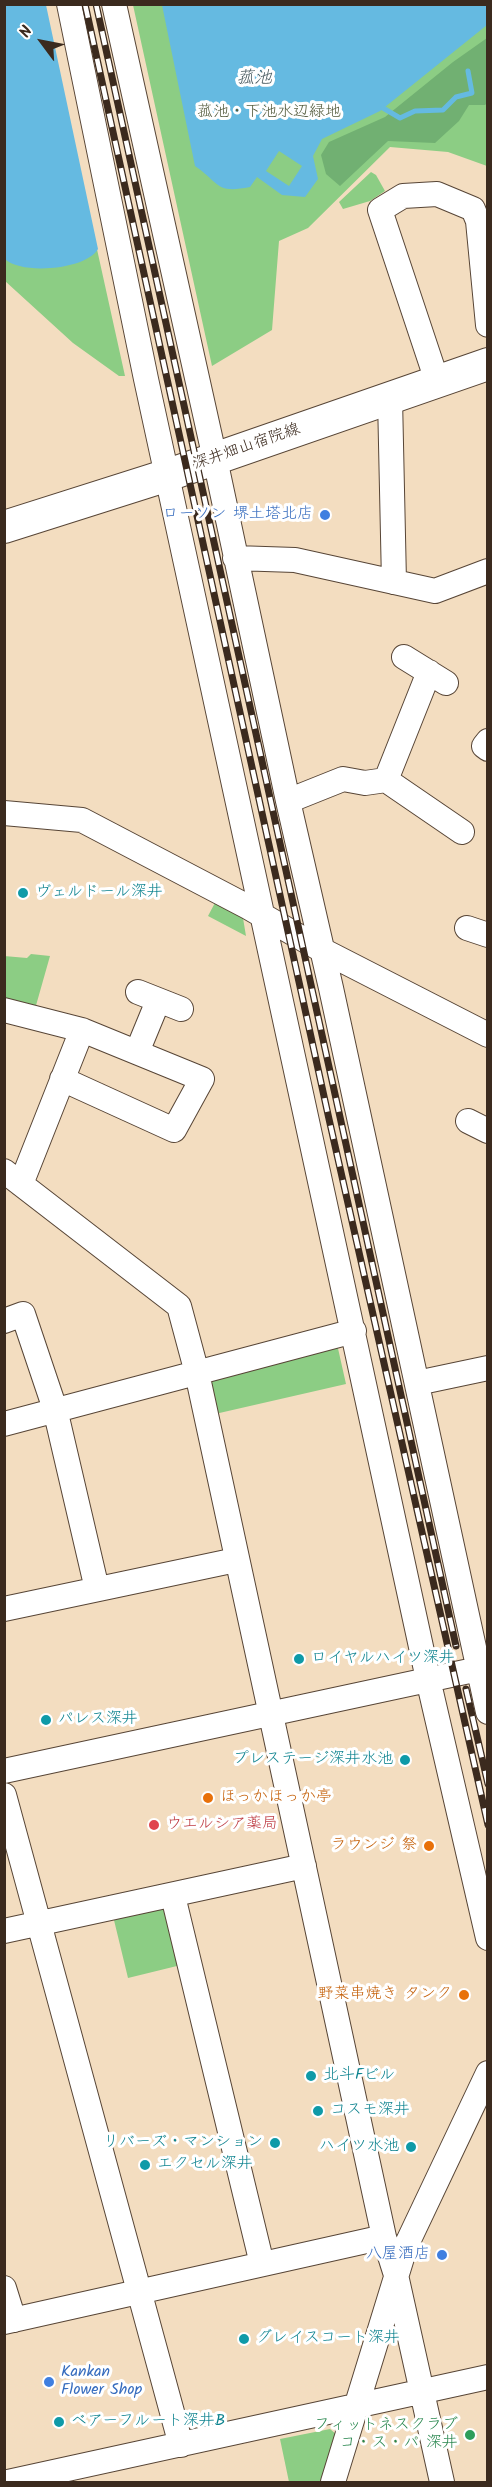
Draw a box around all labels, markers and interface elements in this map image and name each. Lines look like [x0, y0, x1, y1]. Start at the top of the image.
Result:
north arrow [12, 12, 72, 72]
text: N [13, 21, 40, 43]
water label: 菰池 [236, 69, 272, 91]
park label: 菰池・下池水辺緑地 [197, 103, 341, 123]
street label: 深井畑山宿院線 [191, 421, 303, 475]
place label: ローソン 堺土塔北店 [163, 505, 313, 525]
marker: ローソン 堺土塔北店 [318, 508, 332, 522]
place label: ヴェルドール深井 [35, 883, 163, 903]
marker: ヴェルドール深井 [16, 886, 30, 900]
place label: ロイヤルハイツ深井 [311, 1649, 455, 1669]
marker: ロイヤルハイツ深井 [292, 1652, 306, 1666]
place label: パレス深井 [58, 1710, 138, 1730]
marker: パレス深井 [39, 1713, 53, 1727]
place label: プレステージ深井水池 [233, 1750, 393, 1770]
marker: プレステージ深井水池 [398, 1753, 412, 1767]
place label: ほっかほっか亭 [220, 1788, 332, 1808]
marker: ほっかほっか亭 [201, 1791, 215, 1805]
place label: ウエルシア薬局 [166, 1815, 278, 1835]
marker: ウエルシア薬局 [147, 1818, 161, 1832]
place label: ラウンジ 祭 [331, 1836, 417, 1856]
marker: ラウンジ 祭 [422, 1839, 436, 1853]
place label: 野菜串焼き タンク [318, 1985, 452, 2005]
marker: 野菜串焼き タンク [457, 1988, 471, 2002]
place label: 北斗Fビル [323, 2066, 395, 2086]
marker: 北斗Fビル [304, 2069, 318, 2083]
place label: コスモ深井 [330, 2101, 410, 2121]
marker: コスモ深井 [311, 2104, 325, 2118]
place label: リバーズ・マンション [103, 2133, 263, 2153]
marker: リバーズ・マンション [268, 2136, 282, 2150]
place label: ハイツ水池 [319, 2137, 399, 2157]
marker: ハイツ水池 [404, 2140, 418, 2154]
place label: エクセル深井 [157, 2155, 253, 2175]
marker: エクセル深井 [138, 2158, 152, 2172]
place label: 八屋酒店 [366, 2245, 430, 2265]
marker: 八屋酒店 [435, 2248, 449, 2262]
place label: グレイスコート深井 [256, 2329, 400, 2349]
marker: グレイスコート深井 [237, 2332, 251, 2346]
place label: Kankan Flower Shop [61, 2363, 142, 2401]
marker: Kankan Flower Shop [42, 2375, 56, 2389]
place label: ベアーフルート深井B [71, 2412, 225, 2432]
marker: ベアーフルート深井B [52, 2415, 66, 2429]
place label: フィットネスクラブ コ・ス・パ 深井 [314, 2416, 458, 2454]
marker: フィットネスクラブ コ・ス・パ 深井 [463, 2428, 477, 2442]

